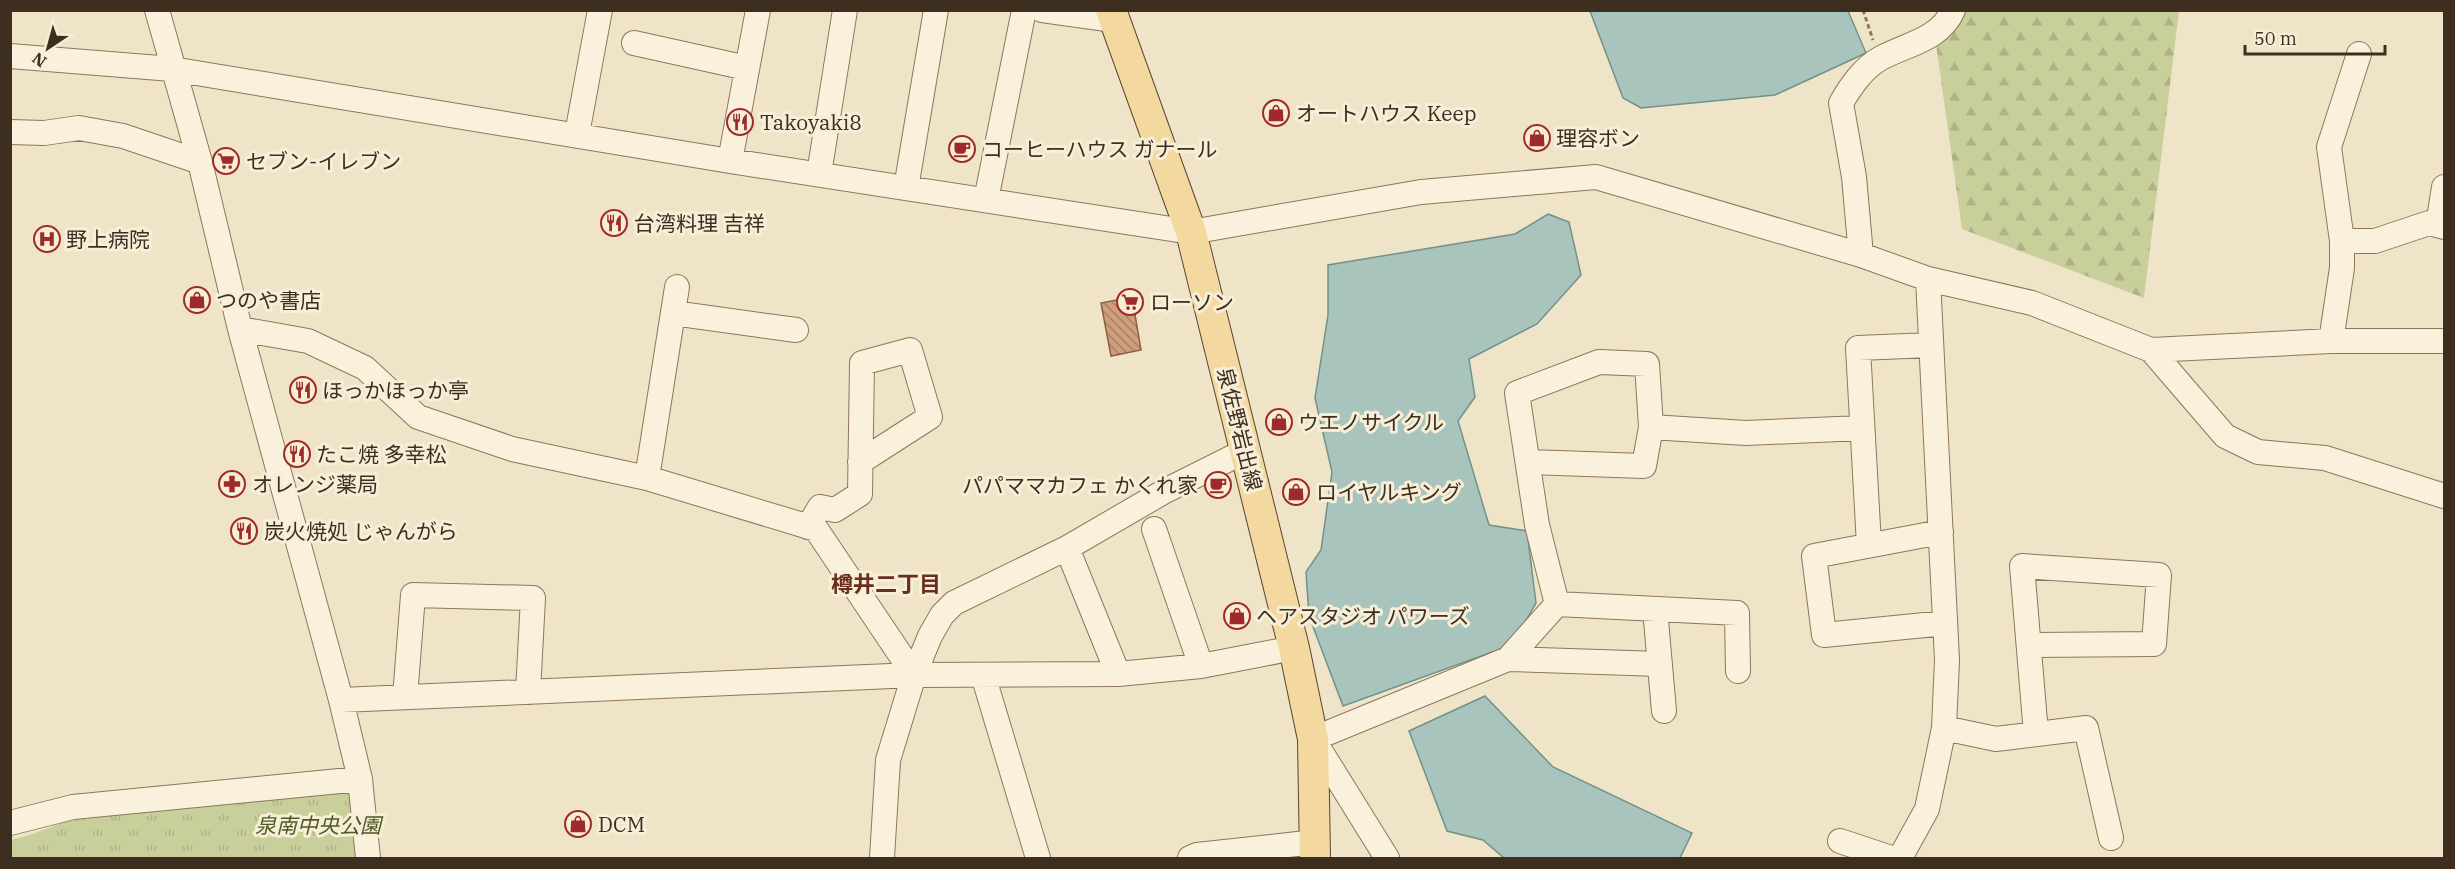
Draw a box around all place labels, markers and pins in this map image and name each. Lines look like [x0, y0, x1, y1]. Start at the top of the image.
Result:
shop icon: オートハウス Keep [1261, 98, 1291, 128]
place label: オートハウス Keep [1296, 99, 1477, 127]
restaurant icon: Takoyaki8 [725, 107, 755, 137]
place label: Takoyaki8 [760, 108, 862, 136]
shop icon: 理容ボン [1522, 123, 1552, 153]
place label: 理容ボン [1556, 124, 1640, 152]
cafe icon: コーヒーハウス ガナール [947, 134, 977, 164]
place label: コーヒーハウス ガナール [982, 135, 1217, 163]
supermarket icon: セブン-イレブン [211, 146, 241, 176]
place label: セブン-イレブン [246, 147, 401, 175]
restaurant icon: 台湾料理 吉祥 [599, 208, 629, 238]
place label: 台湾料理 吉祥 [634, 209, 765, 237]
hospital icon: 野上病院 [32, 224, 62, 254]
place label: 野上病院 [66, 225, 150, 253]
shop icon: つのや書店 [182, 285, 212, 315]
place label: つのや書店 [216, 286, 321, 314]
supermarket icon: ローソン [1115, 287, 1145, 317]
place label: ローソン [1150, 288, 1234, 316]
restaurant icon: ほっかほっか亭 [288, 375, 318, 405]
place label: ほっかほっか亭 [322, 376, 469, 404]
shop icon: ウエノサイクル [1264, 407, 1294, 437]
place label: ウエノサイクル [1298, 408, 1444, 436]
restaurant icon: たこ焼 多幸松 [282, 439, 312, 469]
place label: たこ焼 多幸松 [316, 440, 447, 468]
pharmacy icon: オレンジ薬局 [217, 469, 247, 499]
place label: オレンジ薬局 [252, 470, 378, 498]
cafe icon: パパママカフェ かくれ家 [1203, 470, 1233, 500]
place label: パパママカフェ かくれ家 [962, 471, 1198, 499]
shop icon: ロイヤルキング [1281, 477, 1311, 507]
place label: ロイヤルキング [1316, 478, 1462, 506]
restaurant icon: 炭火焼処 じゃんがら [229, 516, 259, 546]
place label: 炭火焼処 じゃんがら [264, 517, 458, 545]
shop icon: ヘアスタジオ パワーズ [1222, 601, 1252, 631]
place label: ヘアスタジオ パワーズ [1256, 602, 1470, 630]
shop icon: DCM [563, 809, 593, 839]
place label: DCM [598, 810, 645, 838]

